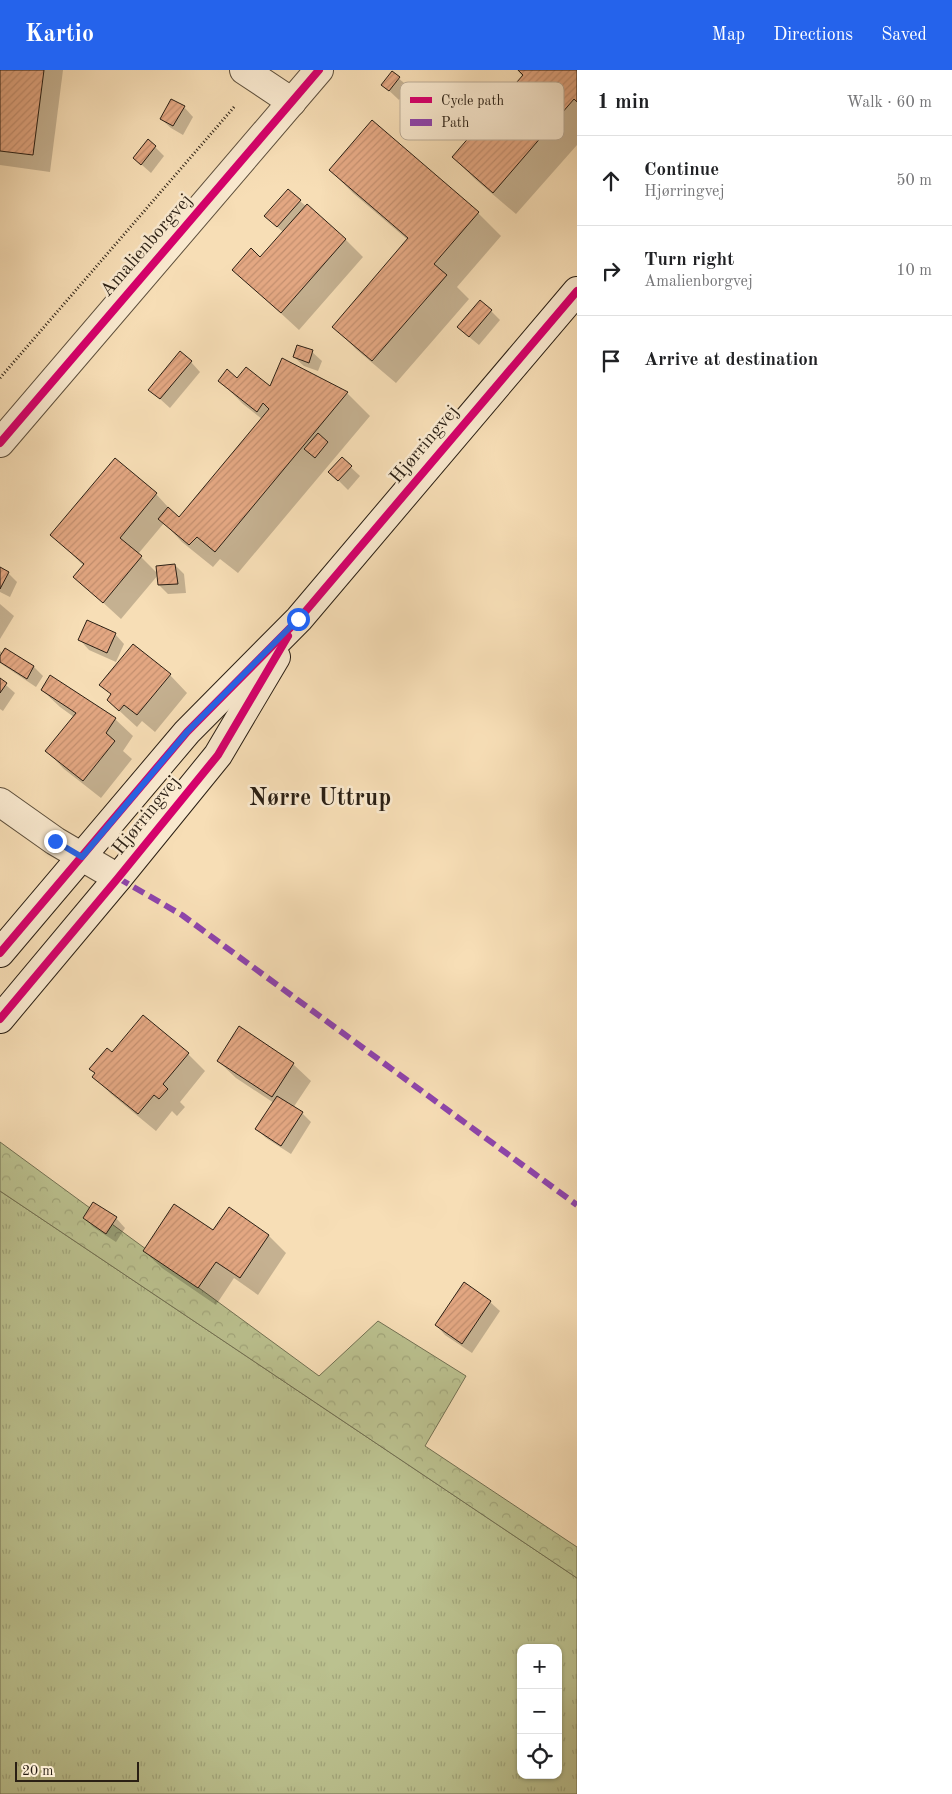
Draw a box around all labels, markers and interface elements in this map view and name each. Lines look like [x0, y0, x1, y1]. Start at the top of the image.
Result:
text: Kartio [25, 23, 94, 47]
text: Map [712, 26, 745, 44]
text: Directions [773, 26, 853, 44]
text: Saved [881, 26, 927, 44]
legend [400, 82, 564, 140]
text: 1 min [597, 92, 650, 113]
text: Cycle path [441, 94, 504, 108]
text: Walk · 60 m [846, 95, 932, 111]
text: Path [441, 116, 470, 130]
text: Continue [644, 161, 719, 180]
icon: ahead [597, 167, 625, 195]
text: 50 m [896, 173, 932, 189]
text: Hjørringvej [644, 184, 725, 200]
street label: Amalienborgvej [97, 191, 197, 301]
text: Turn right [644, 251, 734, 270]
icon: right [597, 257, 625, 285]
text: 10 m [896, 263, 932, 279]
text: Amalienborgvej [644, 274, 753, 290]
icon: arrive [597, 347, 625, 375]
text: Arrive at destination [644, 351, 818, 370]
street label: Hjørringvej [387, 402, 463, 488]
route start [287, 608, 310, 631]
street label: Hjørringvej [110, 773, 184, 859]
district label: Nørre Uttrup [249, 787, 391, 811]
route end [44, 830, 67, 853]
map controls [517, 1644, 562, 1779]
button: + [517, 1644, 562, 1689]
button: − [517, 1689, 562, 1734]
button: locate [517, 1734, 562, 1779]
scale bar [15, 1759, 139, 1782]
text: 20 m [22, 1764, 53, 1778]

